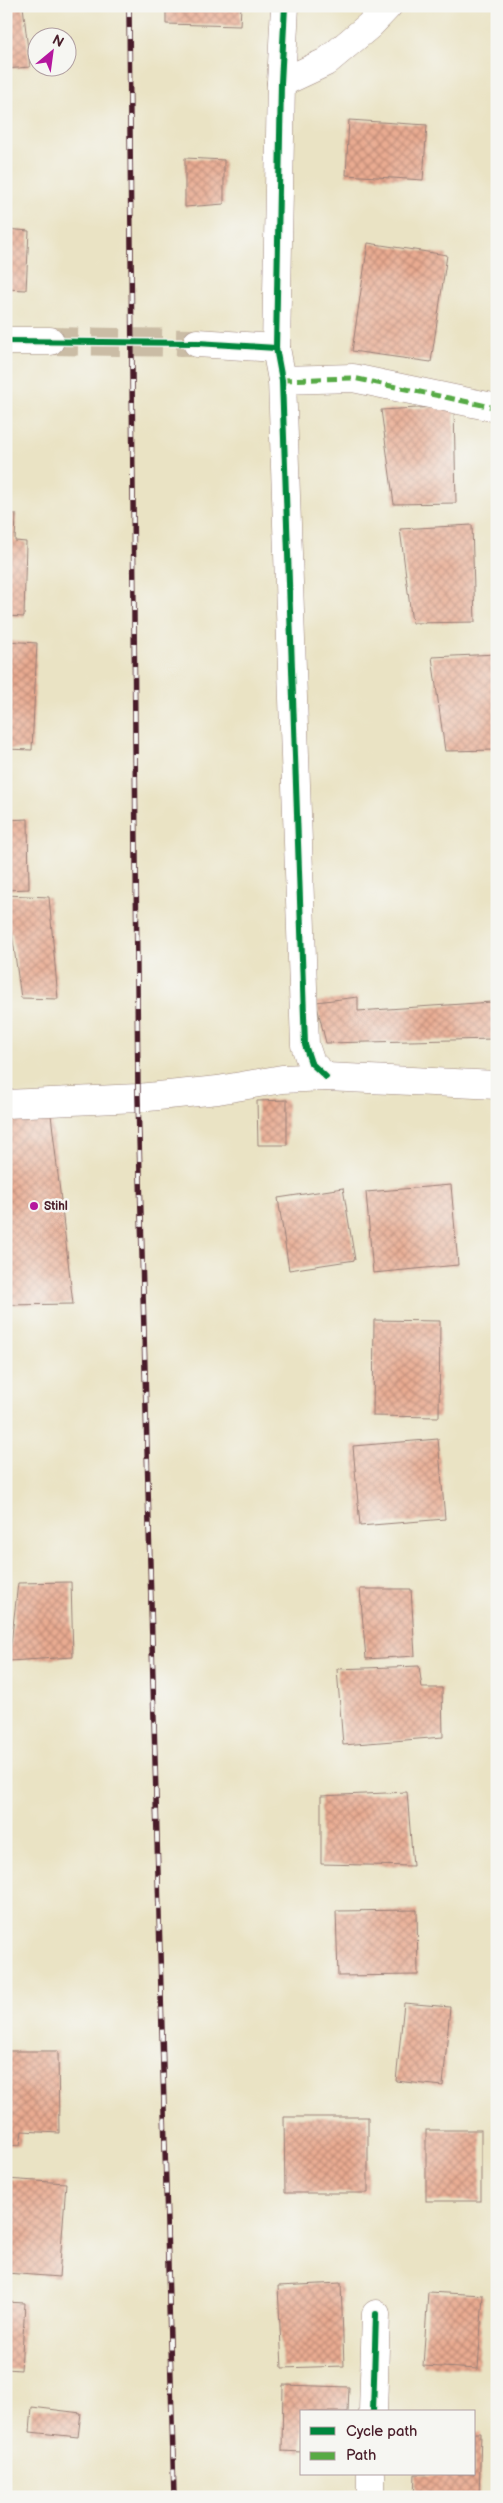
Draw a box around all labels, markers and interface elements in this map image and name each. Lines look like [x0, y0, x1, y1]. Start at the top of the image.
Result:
north arrow [28, 28, 78, 78]
text: N [49, 31, 67, 51]
place label: Stihl [44, 1199, 68, 1214]
marker: Stihl [28, 1200, 40, 1212]
legend [300, 2410, 476, 2476]
text: Cycle path [346, 2422, 417, 2441]
text: Path [346, 2446, 376, 2465]

